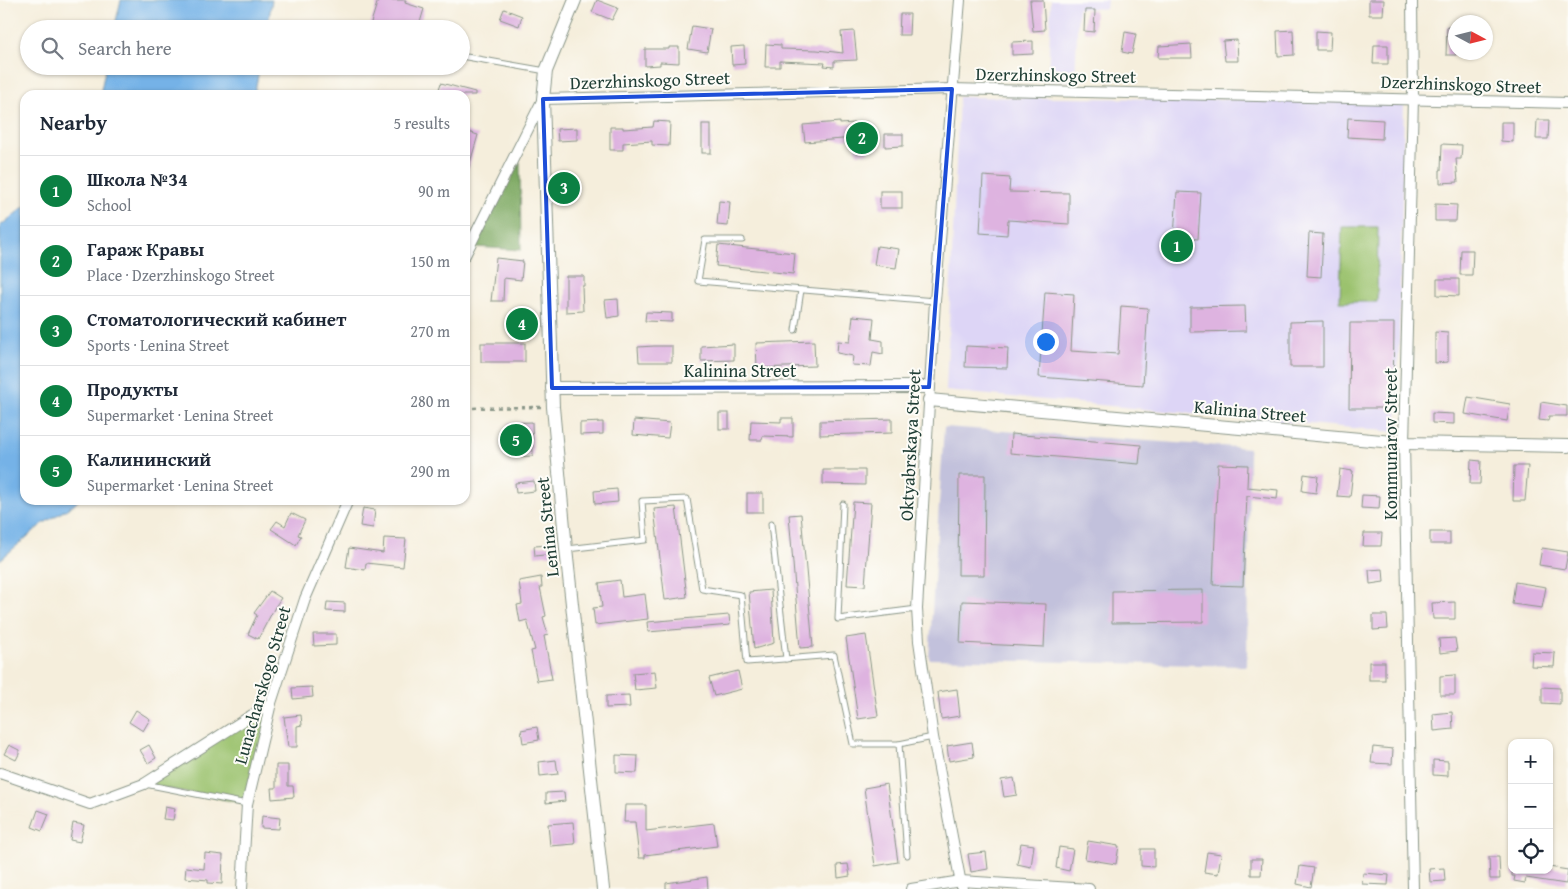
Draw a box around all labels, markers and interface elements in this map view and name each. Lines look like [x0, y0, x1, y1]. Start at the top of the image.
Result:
north arrow [1448, 15, 1493, 60]
search box [20, 20, 470, 75]
icon: search [38, 34, 66, 62]
text: Search here [78, 34, 172, 62]
street label: Dzerzhinskogo Street [975, 60, 1137, 90]
street label: Dzerzhinskogo Street [569, 64, 731, 96]
street label: Dzerzhinskogo Street [1380, 68, 1542, 100]
text: Nearby [40, 107, 107, 138]
text: 5 results [393, 111, 450, 135]
pin: 2 [846, 119, 878, 157]
text: Школа №34 [87, 165, 188, 193]
pin: 3 [548, 169, 580, 207]
text: 1 [52, 179, 60, 203]
text: 90 m [418, 179, 450, 203]
text: School [87, 193, 131, 217]
pin: 1 [1161, 227, 1193, 265]
text: Гараж Кравы [87, 235, 204, 263]
text: 2 [52, 249, 60, 273]
text: 150 m [410, 249, 450, 273]
text: Place · Dzerzhinskogo Street [87, 263, 275, 287]
text: Стоматологический кабинет [87, 305, 346, 333]
pin: 4 [506, 305, 538, 343]
text: 3 [52, 319, 60, 343]
text: 270 m [410, 319, 450, 343]
your location [1033, 329, 1059, 355]
text: Sports · Lenina Street [87, 333, 229, 357]
street label: Kalinina Street [684, 357, 797, 384]
street label: Kommunarov Street [1377, 367, 1404, 520]
street label: Oktyabrskaya Street [893, 368, 927, 522]
text: Продукты [87, 375, 178, 403]
text: 4 [52, 389, 60, 413]
text: 280 m [410, 389, 450, 413]
street label: Kalinina Street [1193, 393, 1308, 429]
text: Supermarket · Lenina Street [87, 403, 273, 427]
pin: 5 [500, 421, 532, 459]
text: Калининский [87, 445, 211, 473]
text: 5 [52, 459, 60, 483]
text: 290 m [410, 459, 450, 483]
text: Supermarket · Lenina Street [87, 473, 273, 497]
street label: Lenina Street [528, 475, 566, 578]
street label: Lunacharskogo Street [226, 602, 298, 767]
map controls [1508, 739, 1553, 874]
button: + [1508, 739, 1553, 784]
button: − [1508, 784, 1553, 829]
button: locate [1508, 829, 1553, 874]

